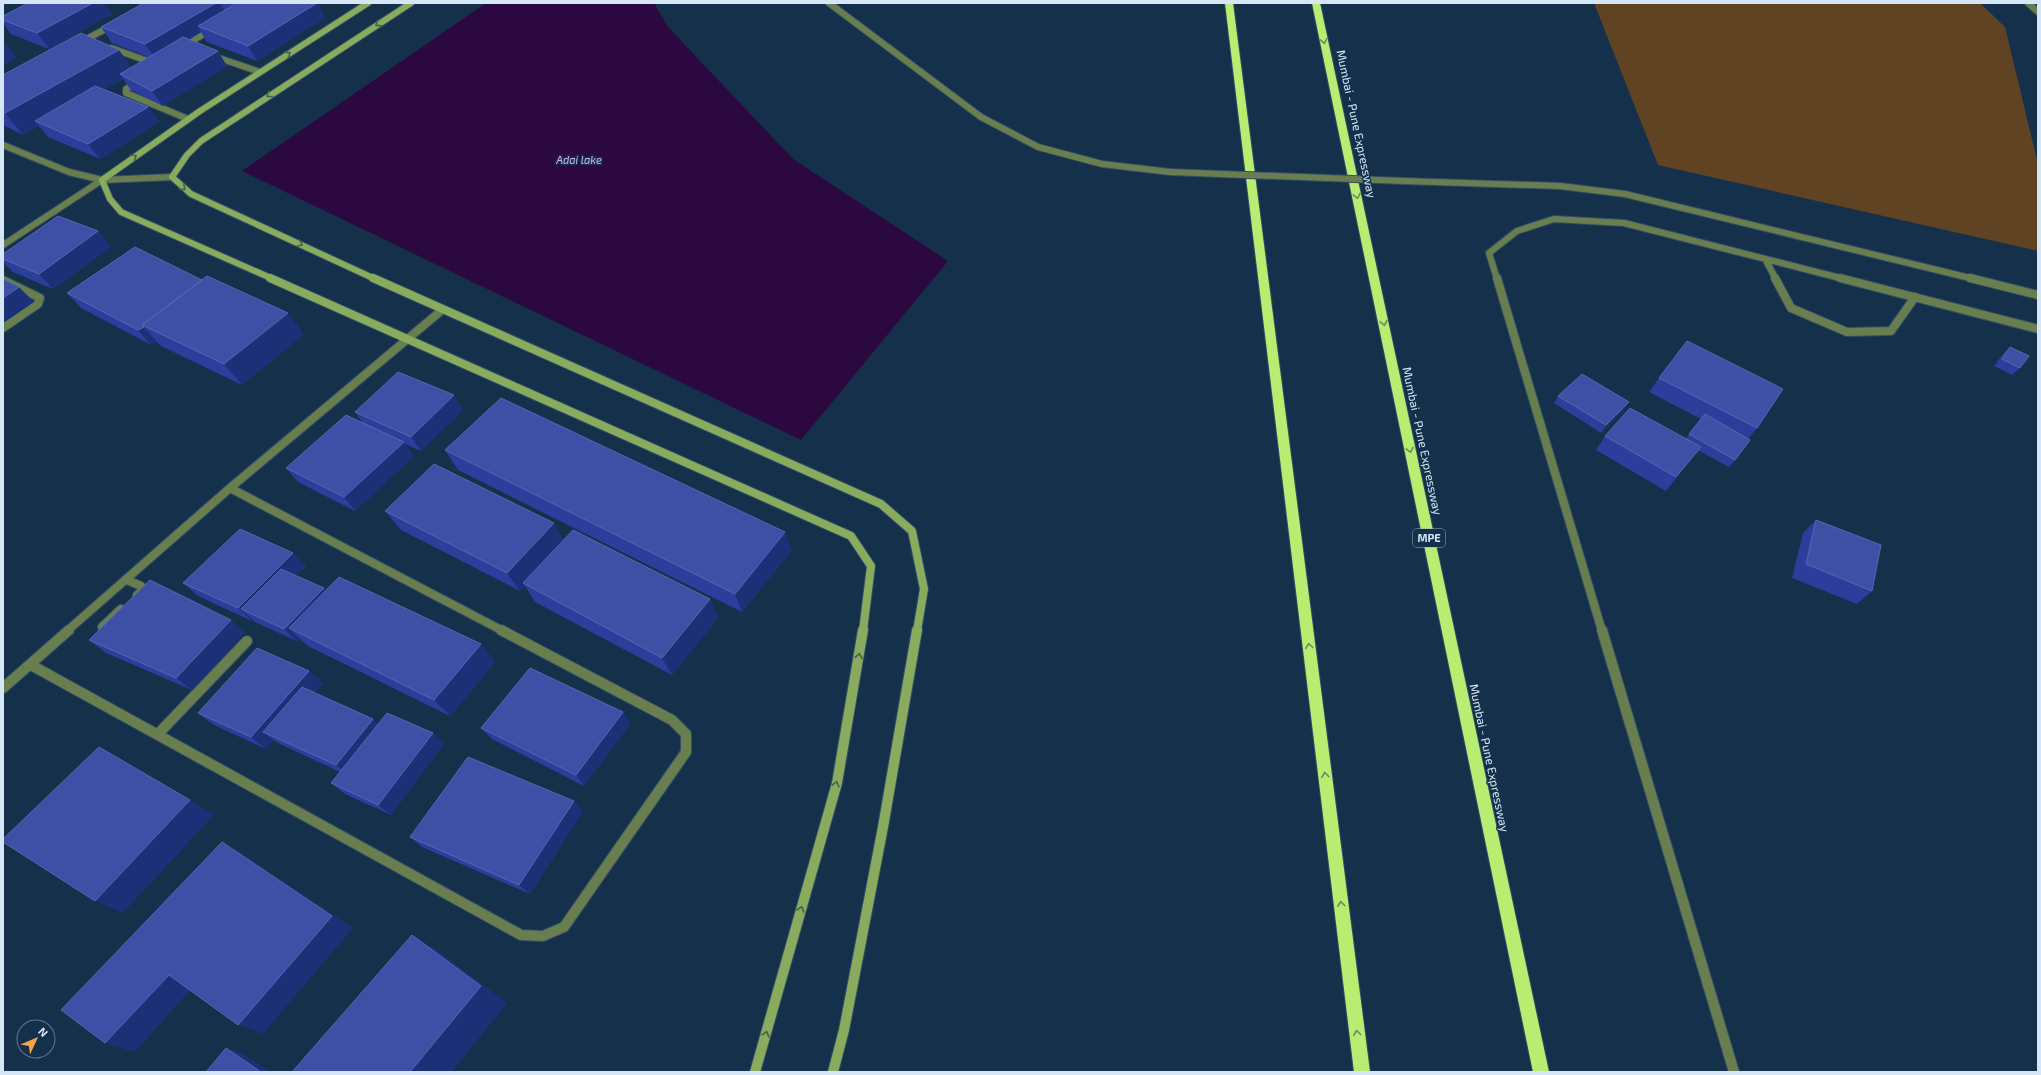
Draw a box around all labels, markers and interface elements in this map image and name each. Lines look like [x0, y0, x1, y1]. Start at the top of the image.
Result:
one-way arrow [375, 19, 382, 27]
one-way arrow [1320, 38, 1328, 44]
street label: Mumbai - Pune Expressway [1334, 48, 1380, 200]
one-way arrow [284, 52, 291, 59]
one-way arrow [267, 90, 274, 97]
water label: Adai lake [555, 153, 602, 166]
one-way arrow [130, 154, 137, 162]
one-way arrow [178, 183, 186, 190]
one-way arrow [1352, 193, 1360, 199]
one-way arrow [295, 239, 303, 247]
one-way arrow [1379, 320, 1387, 326]
street label: Mumbai - Pune Expressway [1400, 365, 1446, 517]
one-way arrow [1406, 447, 1414, 453]
road number: MPE [1413, 529, 1445, 547]
one-way arrow [1305, 643, 1314, 649]
one-way arrow [855, 653, 863, 659]
street label: Mumbai - Pune Expressway [1467, 682, 1513, 834]
one-way arrow [1321, 772, 1330, 778]
one-way arrow [831, 781, 840, 788]
one-way arrow [1337, 901, 1346, 907]
one-way arrow [796, 906, 805, 913]
north arrow [16, 1019, 56, 1059]
text: N [36, 1024, 51, 1039]
one-way arrow [1353, 1030, 1362, 1036]
one-way arrow [761, 1031, 769, 1038]

